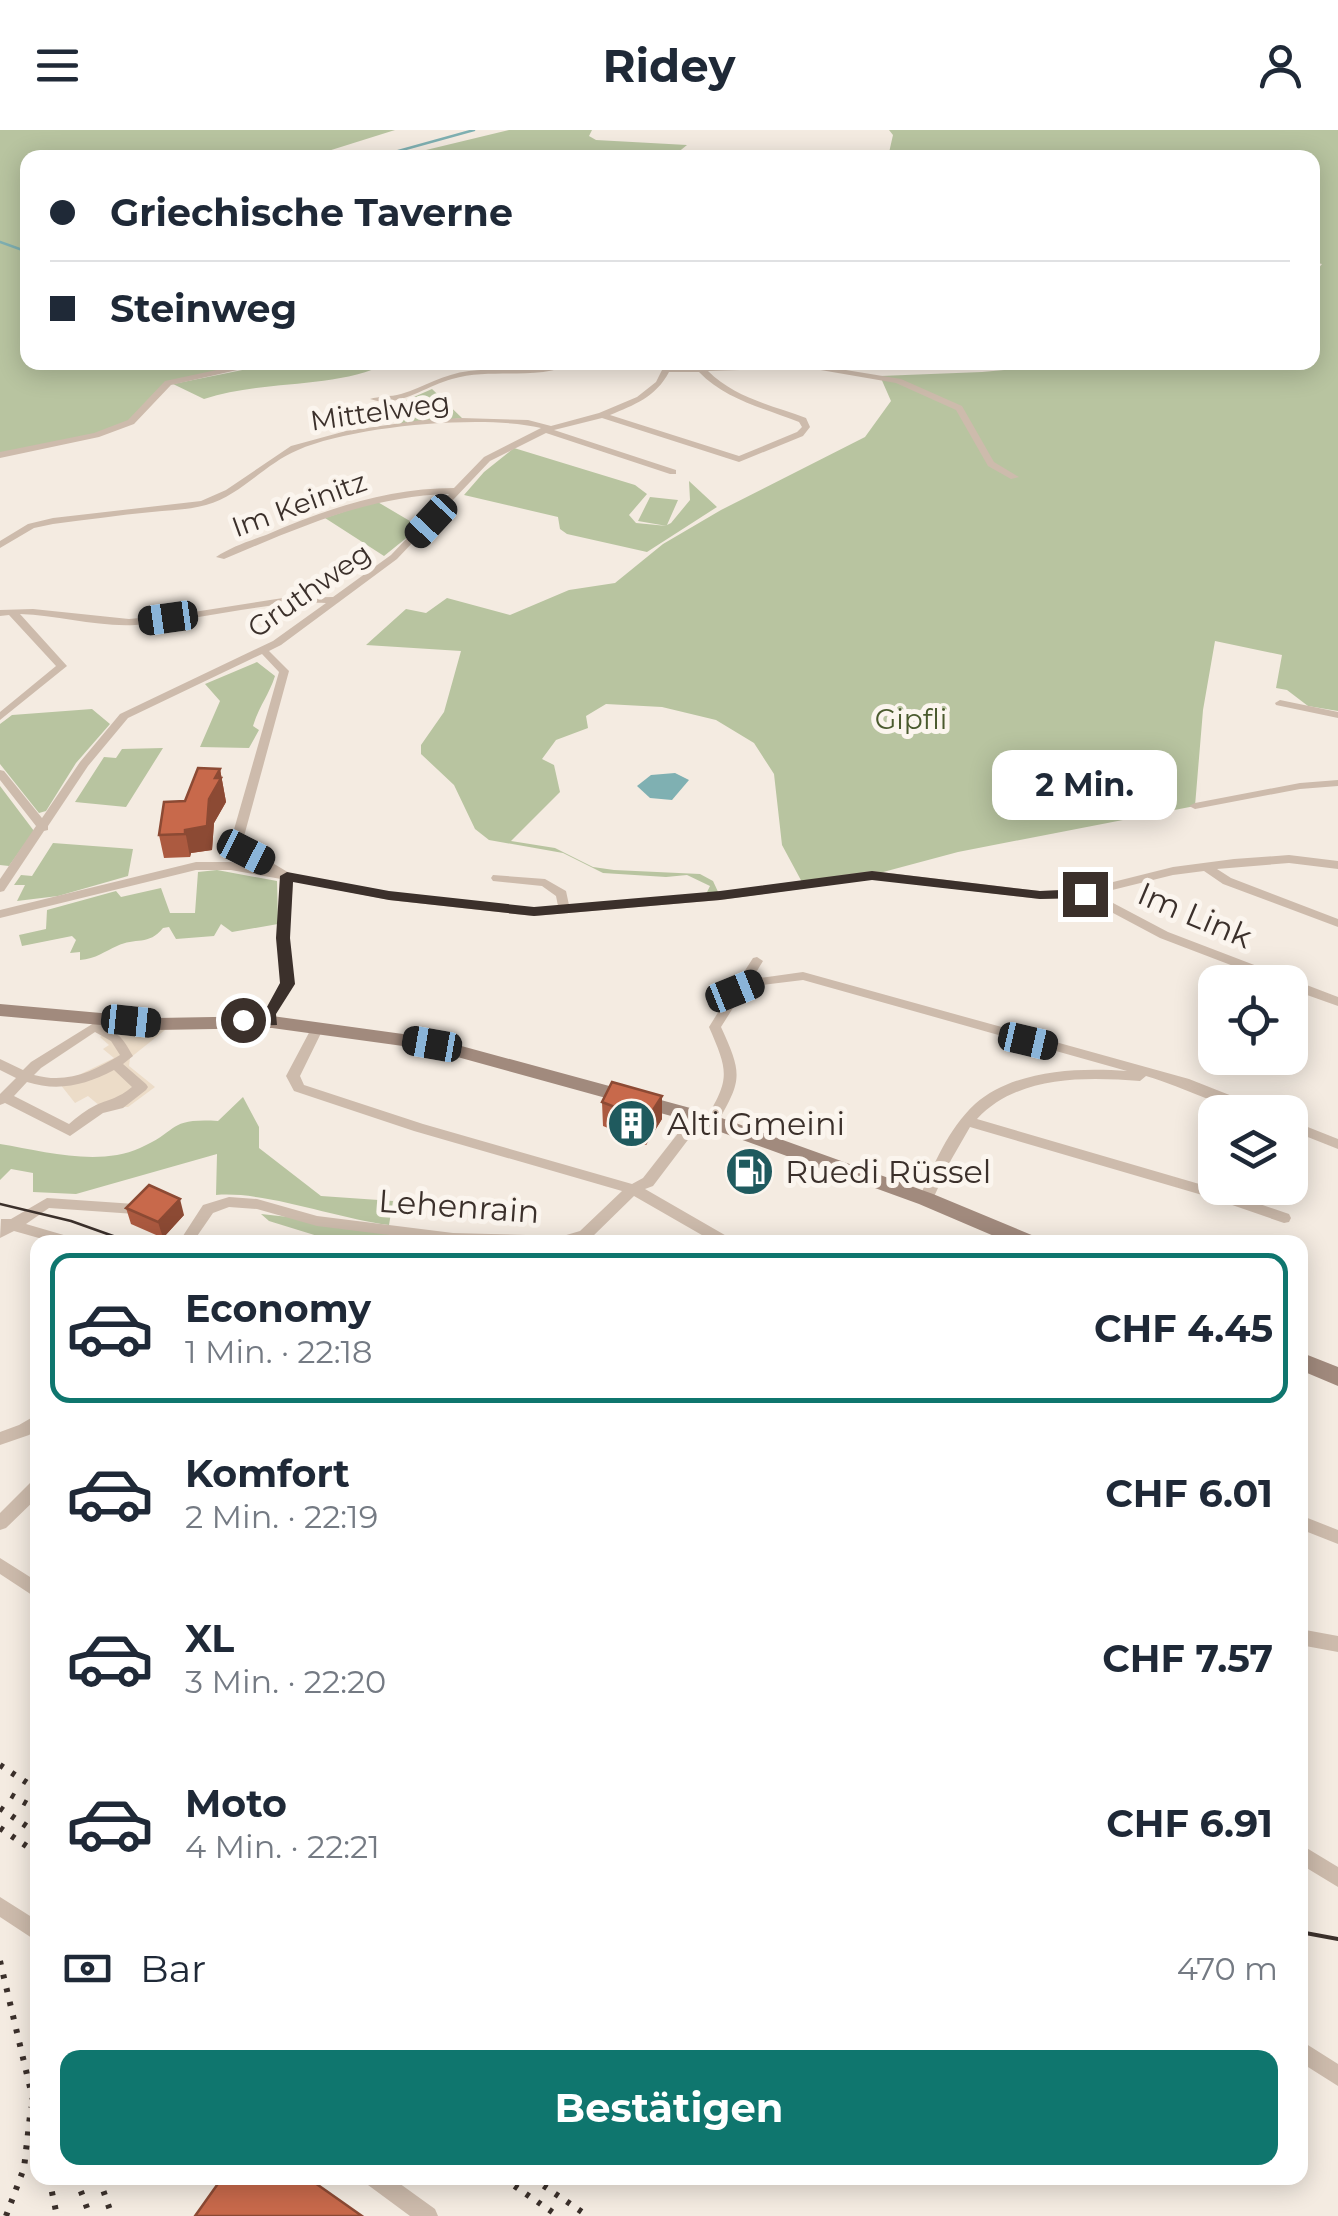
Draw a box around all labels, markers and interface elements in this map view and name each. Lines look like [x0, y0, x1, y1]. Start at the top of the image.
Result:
icon: menu [30, 38, 85, 93]
text: Ridey [602, 38, 736, 93]
icon: person [1253, 38, 1308, 93]
text: Griechische Taverne [110, 189, 513, 236]
text: Steinweg [110, 285, 297, 332]
street label: Mittelweg [308, 384, 452, 438]
street label: Im Keinitz [227, 464, 371, 544]
car [400, 489, 462, 553]
street label: Gruthweg [241, 535, 377, 645]
car [136, 599, 200, 637]
park label: Gipfli [875, 702, 947, 736]
callout: 2 Min. [992, 749, 1178, 819]
text: 2 Min. [1035, 765, 1134, 804]
car [212, 825, 280, 879]
route end [1063, 872, 1108, 917]
street label: Im Link [1132, 874, 1258, 956]
map controls [1198, 965, 1308, 1205]
button: locate [1198, 965, 1308, 1075]
car [702, 966, 768, 1016]
route start [221, 998, 266, 1043]
car [100, 1003, 162, 1039]
car [995, 1020, 1061, 1062]
car [400, 1024, 464, 1064]
button: layers [1198, 1095, 1308, 1205]
building icon: Alti Gmeini [606, 1097, 658, 1149]
place label: Alti Gmeini [667, 1104, 845, 1143]
fuel station icon: Ruedi Rüssel [724, 1145, 776, 1197]
place label: Ruedi Rüssel [785, 1152, 991, 1191]
street label: Lehenrain [377, 1181, 541, 1231]
icon: car [65, 1283, 155, 1373]
text: Economy [185, 1285, 371, 1332]
text: CHF 4.45 [1094, 1305, 1273, 1352]
text: 1 Min. · 22:18 [185, 1332, 372, 1371]
icon: car [65, 1448, 155, 1538]
text: Komfort [185, 1450, 350, 1497]
text: CHF 6.01 [1105, 1470, 1273, 1517]
text: 2 Min. · 22:19 [185, 1497, 378, 1536]
icon: car [65, 1613, 155, 1703]
text: XL [185, 1615, 234, 1662]
text: CHF 7.57 [1102, 1635, 1273, 1682]
text: 3 Min. · 22:20 [185, 1662, 386, 1701]
icon: car [65, 1778, 155, 1868]
text: Moto [185, 1780, 287, 1827]
text: CHF 6.91 [1106, 1800, 1273, 1847]
text: 4 Min. · 22:21 [185, 1827, 380, 1866]
icon: cash [60, 1941, 115, 1996]
text: Bar [140, 1945, 206, 1992]
text: 470 m [1177, 1949, 1278, 1988]
button: Bestätigen [60, 2050, 1278, 2165]

